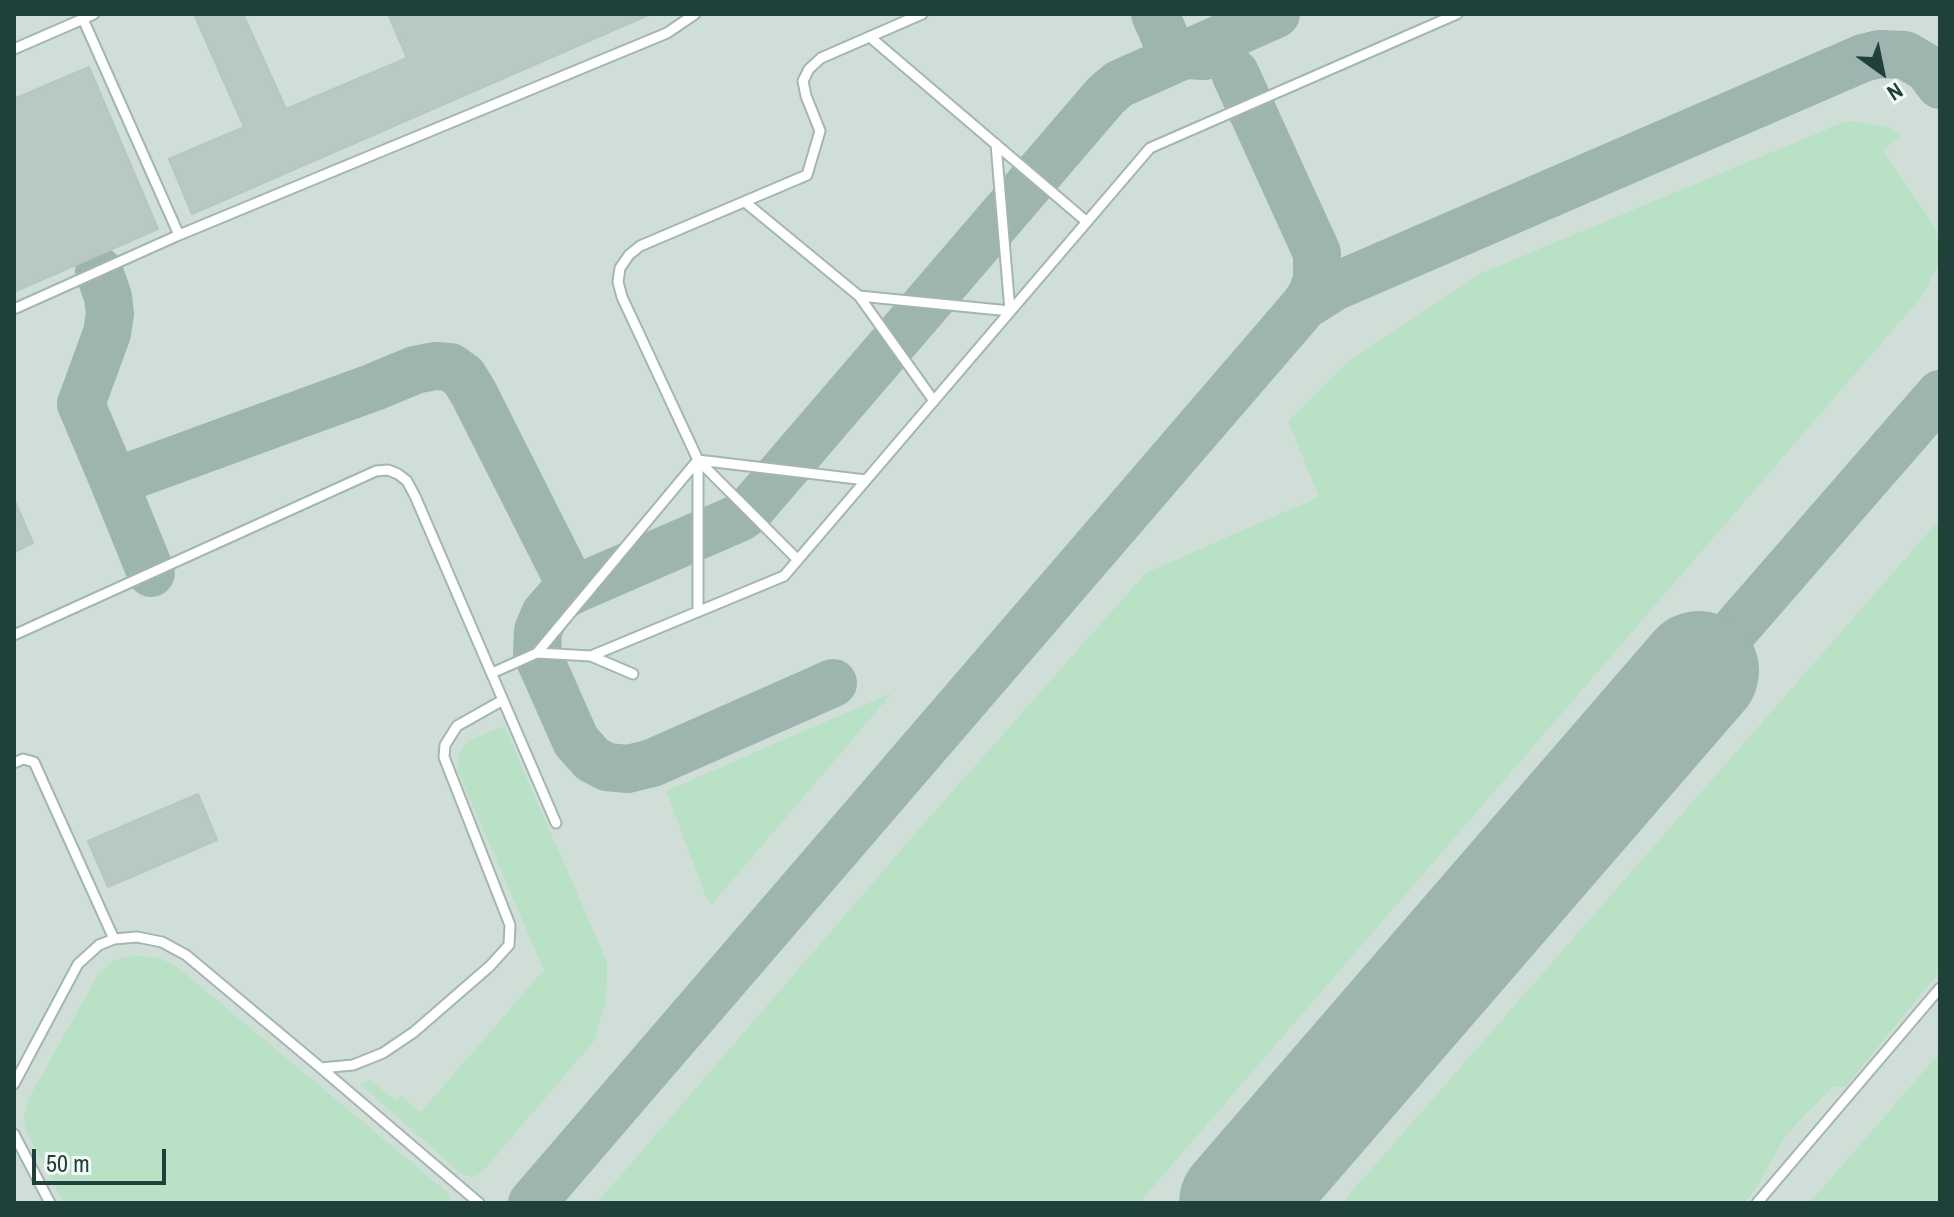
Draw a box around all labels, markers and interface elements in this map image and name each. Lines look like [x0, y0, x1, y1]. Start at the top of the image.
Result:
north arrow [1842, 32, 1922, 112]
text: N [1881, 76, 1909, 108]
scale bar [36, 1133, 170, 1183]
text: 50 m [46, 1147, 90, 1179]

